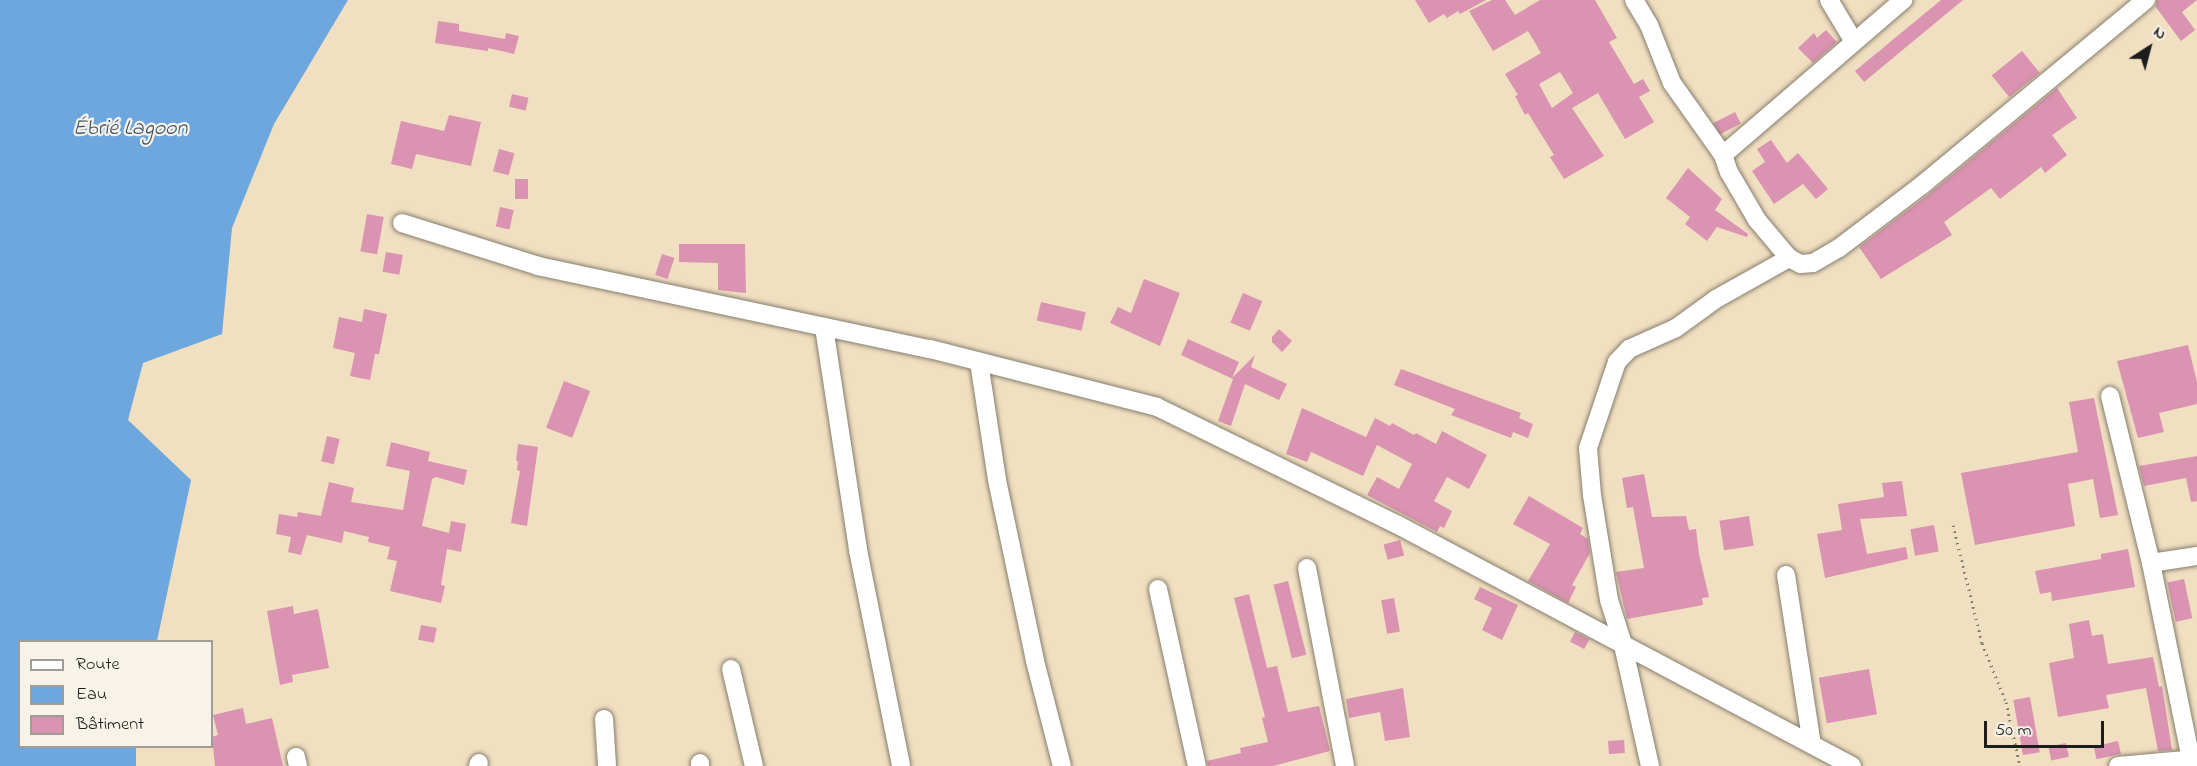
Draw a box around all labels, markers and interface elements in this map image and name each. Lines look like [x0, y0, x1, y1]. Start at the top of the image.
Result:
north arrow [2119, 18, 2179, 78]
text: N [2148, 21, 2171, 46]
water label: Ébrié Lagoon [73, 117, 187, 143]
legend [18, 640, 213, 748]
text: Route [76, 652, 120, 678]
text: Eau [76, 682, 107, 708]
scale bar [1987, 709, 2107, 747]
text: Bâtiment [76, 712, 144, 738]
text: 50 m [1995, 718, 2032, 744]

